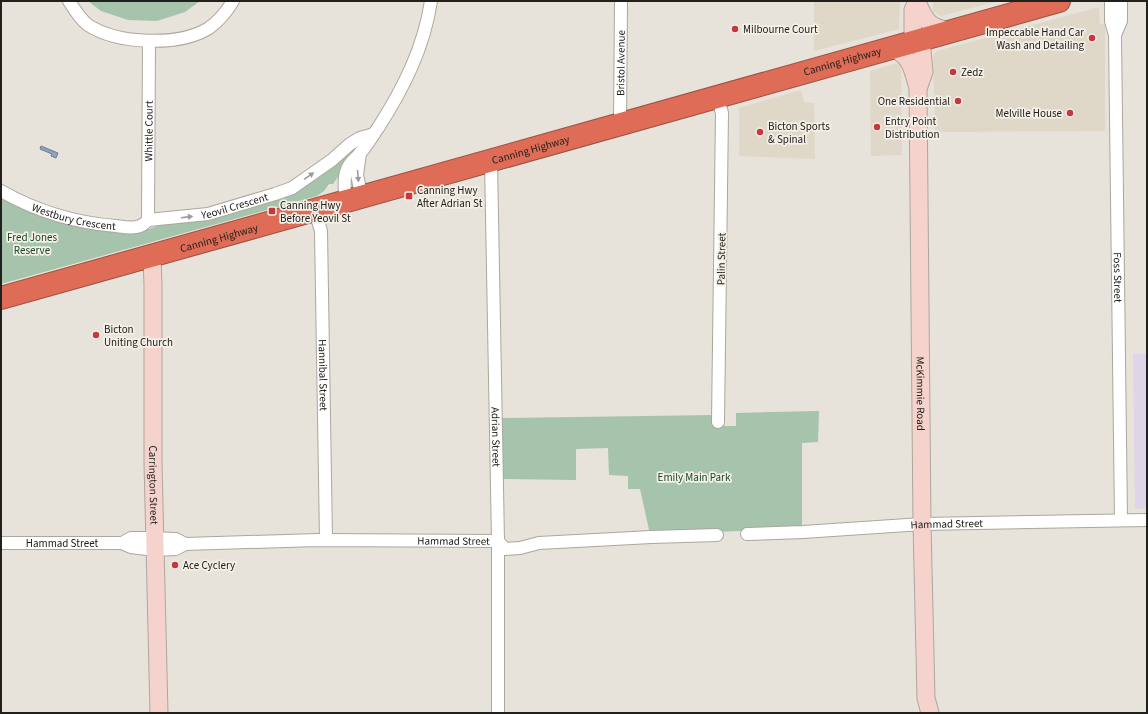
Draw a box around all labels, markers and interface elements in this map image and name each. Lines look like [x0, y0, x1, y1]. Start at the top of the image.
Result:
place label: Milbourne Court [743, 22, 818, 37]
marker: Milbourne Court [730, 24, 740, 34]
place label: Impeccable Hand Car Wash and Detailing [986, 25, 1084, 53]
street label: Bristol Avenue [613, 29, 629, 96]
marker: Impeccable Hand Car Wash and Detailing [1087, 33, 1097, 43]
street label: Canning Highway [802, 43, 883, 80]
place label: Zedz [961, 65, 983, 80]
marker: Zedz [948, 67, 958, 77]
place label: One Residential [878, 94, 950, 109]
marker: One Residential [953, 96, 963, 106]
street label: Whittle Court [141, 100, 157, 161]
place label: Melville House [995, 106, 1063, 121]
marker: Melville House [1065, 108, 1075, 118]
place label: Entry Point Distribution [885, 114, 940, 142]
place label: Bicton Sports & Spinal [768, 119, 830, 147]
marker: Entry Point Distribution [872, 122, 882, 132]
marker: Bicton Sports & Spinal [755, 127, 765, 137]
street label: Canning Highway [490, 132, 571, 168]
one-way arrow [355, 170, 362, 182]
one-way arrow [304, 172, 314, 180]
place label: Canning Hwy After Adrian St [417, 183, 483, 211]
street label: Yeovil Crescent [199, 189, 270, 223]
marker: Canning Hwy After Adrian St [404, 191, 414, 201]
place label: Canning Hwy Before Yeovil St [280, 198, 351, 226]
street label: Westbury Crescent [30, 200, 117, 234]
marker: Canning Hwy Before Yeovil St [267, 206, 277, 216]
one-way arrow [181, 214, 193, 220]
street label: Canning Highway [178, 220, 260, 256]
park label: Fred Jones Reserve [7, 230, 57, 258]
street label: Palin Street [714, 232, 729, 285]
street label: Foss Street [1110, 252, 1125, 303]
place label: Bicton Uniting Church [104, 322, 173, 350]
marker: Bicton Uniting Church [91, 330, 101, 340]
street label: Hannibal Street [315, 339, 331, 411]
street label: McKimmie Road [912, 356, 928, 431]
street label: Adrian Street [488, 407, 504, 467]
street label: Carrington Street [145, 445, 161, 525]
park label: Emily Main Park [658, 470, 731, 485]
street label: Hammad Street [910, 516, 983, 533]
street label: Hammad Street [417, 534, 490, 549]
street label: Hammad Street [26, 536, 99, 551]
place label: Ace Cyclery [183, 558, 235, 573]
marker: Ace Cyclery [170, 560, 180, 570]

